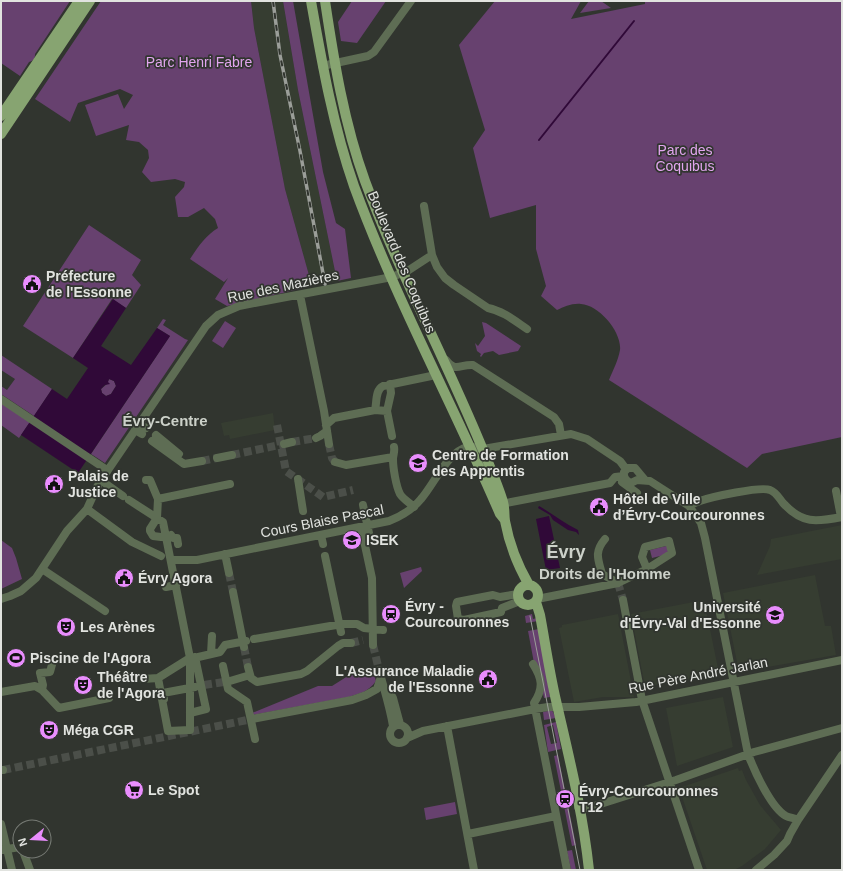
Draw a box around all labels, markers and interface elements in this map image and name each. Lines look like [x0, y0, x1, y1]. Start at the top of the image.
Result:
park label: Parc Henri Fabre [146, 54, 253, 70]
park label: Parc des Coquibus [655, 142, 715, 174]
street label: Boulevard des Coquibus [365, 189, 439, 335]
street label: Rue des Mazières [226, 266, 340, 306]
place label: Préfecture de l'Essonne [46, 268, 132, 300]
public building icon: Préfecture de l'Essonne [21, 273, 43, 295]
district label: Évry-Centre [122, 412, 208, 429]
place label: Centre de Formation des Apprentis [432, 447, 569, 479]
school or university icon: Centre de Formation des Apprentis [407, 452, 429, 474]
place label: Palais de Justice [68, 468, 129, 500]
public building icon: Palais de Justice [43, 473, 65, 495]
place label: Hôtel de Ville d’Évry-Courcouronnes [613, 491, 765, 523]
public building icon: Hôtel de Ville d’Évry-Courcouronnes [588, 496, 610, 518]
street label: Cours Blaise Pascal [259, 501, 385, 541]
school or university icon: ISEK [341, 529, 363, 551]
place label: ISEK [366, 532, 399, 548]
district label: Évry [546, 541, 586, 562]
district label: Droits de l'Homme [539, 565, 671, 582]
public building icon: Évry Agora [113, 567, 135, 589]
place label: Évry Agora [138, 570, 212, 586]
place label: Évry - Courcouronnes [405, 598, 509, 630]
place label: Université d'Évry-Val d'Essonne [620, 599, 761, 631]
station icon: Évry - Courcouronnes [380, 603, 402, 625]
school or university icon: Université d'Évry-Val d'Essonne [764, 604, 786, 626]
theatre icon: Les Arènes [55, 616, 77, 638]
place label: Les Arènes [80, 619, 155, 635]
sports icon: Piscine de l'Agora [5, 647, 27, 669]
place label: Piscine de l'Agora [30, 650, 151, 666]
street label: Rue Père André Jarlan [627, 654, 769, 696]
place label: L'Assurance Maladie de l'Essonne [335, 663, 474, 695]
public building icon: L'Assurance Maladie de l'Essonne [477, 668, 499, 690]
place label: Théâtre de l'Agora [97, 669, 165, 701]
theatre icon: Théâtre de l'Agora [72, 674, 94, 696]
theatre icon: Méga CGR [38, 719, 60, 741]
place label: Méga CGR [63, 722, 134, 738]
supermarket icon: Le Spot [123, 779, 145, 801]
place label: Le Spot [148, 782, 200, 798]
place label: Évry-Courcouronnes T12 [579, 783, 718, 815]
station icon: Évry-Courcouronnes T12 [554, 788, 576, 810]
north arrow [12, 819, 52, 859]
text: N [16, 836, 29, 848]

